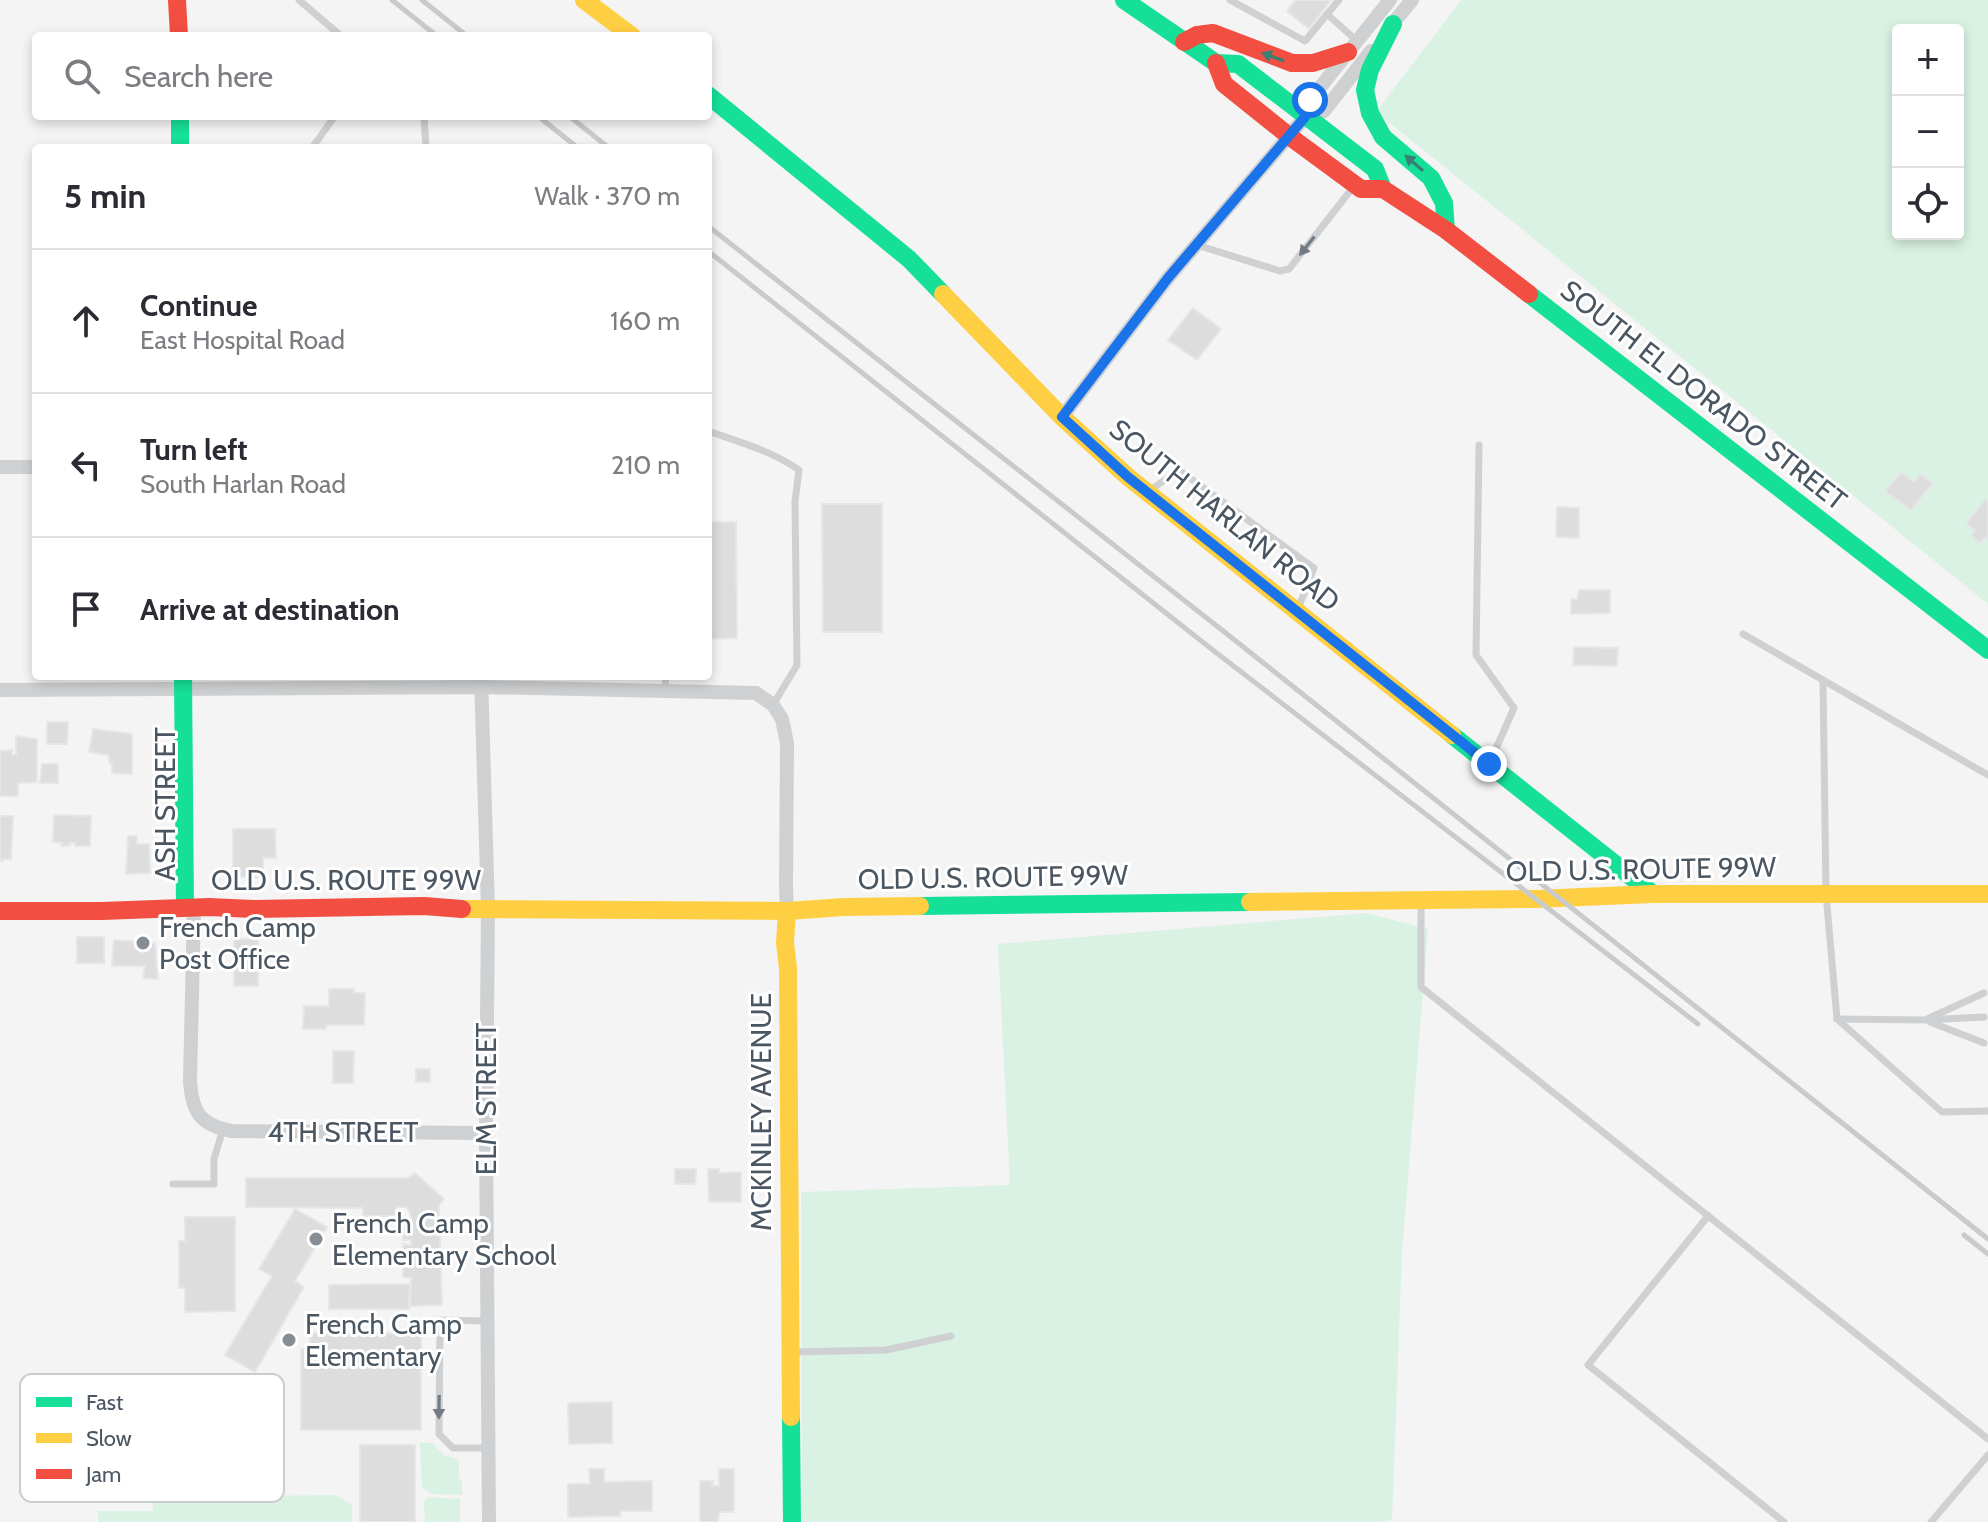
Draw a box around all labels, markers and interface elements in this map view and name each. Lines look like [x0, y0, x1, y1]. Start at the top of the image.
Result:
map controls [1892, 24, 1964, 240]
button: + [1892, 24, 1964, 96]
search box [32, 32, 712, 120]
one-way arrow [1261, 50, 1285, 62]
icon: search [60, 54, 104, 98]
text: Search here [124, 58, 273, 95]
route start [1292, 82, 1328, 118]
button: − [1892, 96, 1964, 168]
one-way arrow [1404, 155, 1424, 172]
button: locate [1892, 168, 1964, 240]
text: 5 min [64, 175, 146, 217]
text: Walk · 370 m [535, 180, 680, 212]
one-way arrow [1299, 236, 1316, 256]
street label: SOUTH EL DORADO STREET [1554, 273, 1854, 517]
text: Continue [140, 287, 257, 324]
icon: ahead [64, 299, 108, 343]
text: 160 m [610, 305, 680, 337]
text: East Hospital Road [140, 324, 345, 356]
street label: SOUTH HARLAN ROAD [1103, 412, 1347, 618]
text: Turn left [140, 431, 248, 468]
icon: left [64, 443, 108, 487]
text: 210 m [611, 449, 680, 481]
text: South Harlan Road [140, 468, 346, 500]
icon: arrive [64, 587, 108, 631]
text: Arrive at destination [140, 591, 400, 628]
street label: ASH STREET [148, 727, 182, 881]
route end [1471, 746, 1507, 782]
street label: OLD U.S. ROUTE 99W [1506, 850, 1777, 888]
street label: OLD U.S. ROUTE 99W [858, 858, 1129, 896]
street label: OLD U.S. ROUTE 99W [211, 863, 482, 897]
place label: French Camp Post Office [159, 910, 316, 976]
marker: French Camp Post Office [134, 934, 152, 952]
street label: MCKINLEY AVENUE [744, 993, 778, 1231]
street label: ELM STREET [469, 1023, 503, 1175]
street label: 4TH STREET [268, 1115, 418, 1149]
place label: French Camp Elementary School [332, 1206, 557, 1272]
marker: French Camp Elementary School [307, 1230, 325, 1248]
place label: French Camp Elementary [305, 1307, 462, 1373]
marker: French Camp Elementary [280, 1331, 298, 1349]
legend [20, 1374, 284, 1502]
text: Fast [86, 1389, 124, 1416]
one-way arrow [433, 1395, 446, 1420]
text: Slow [86, 1425, 132, 1452]
text: Jam [85, 1461, 121, 1488]

